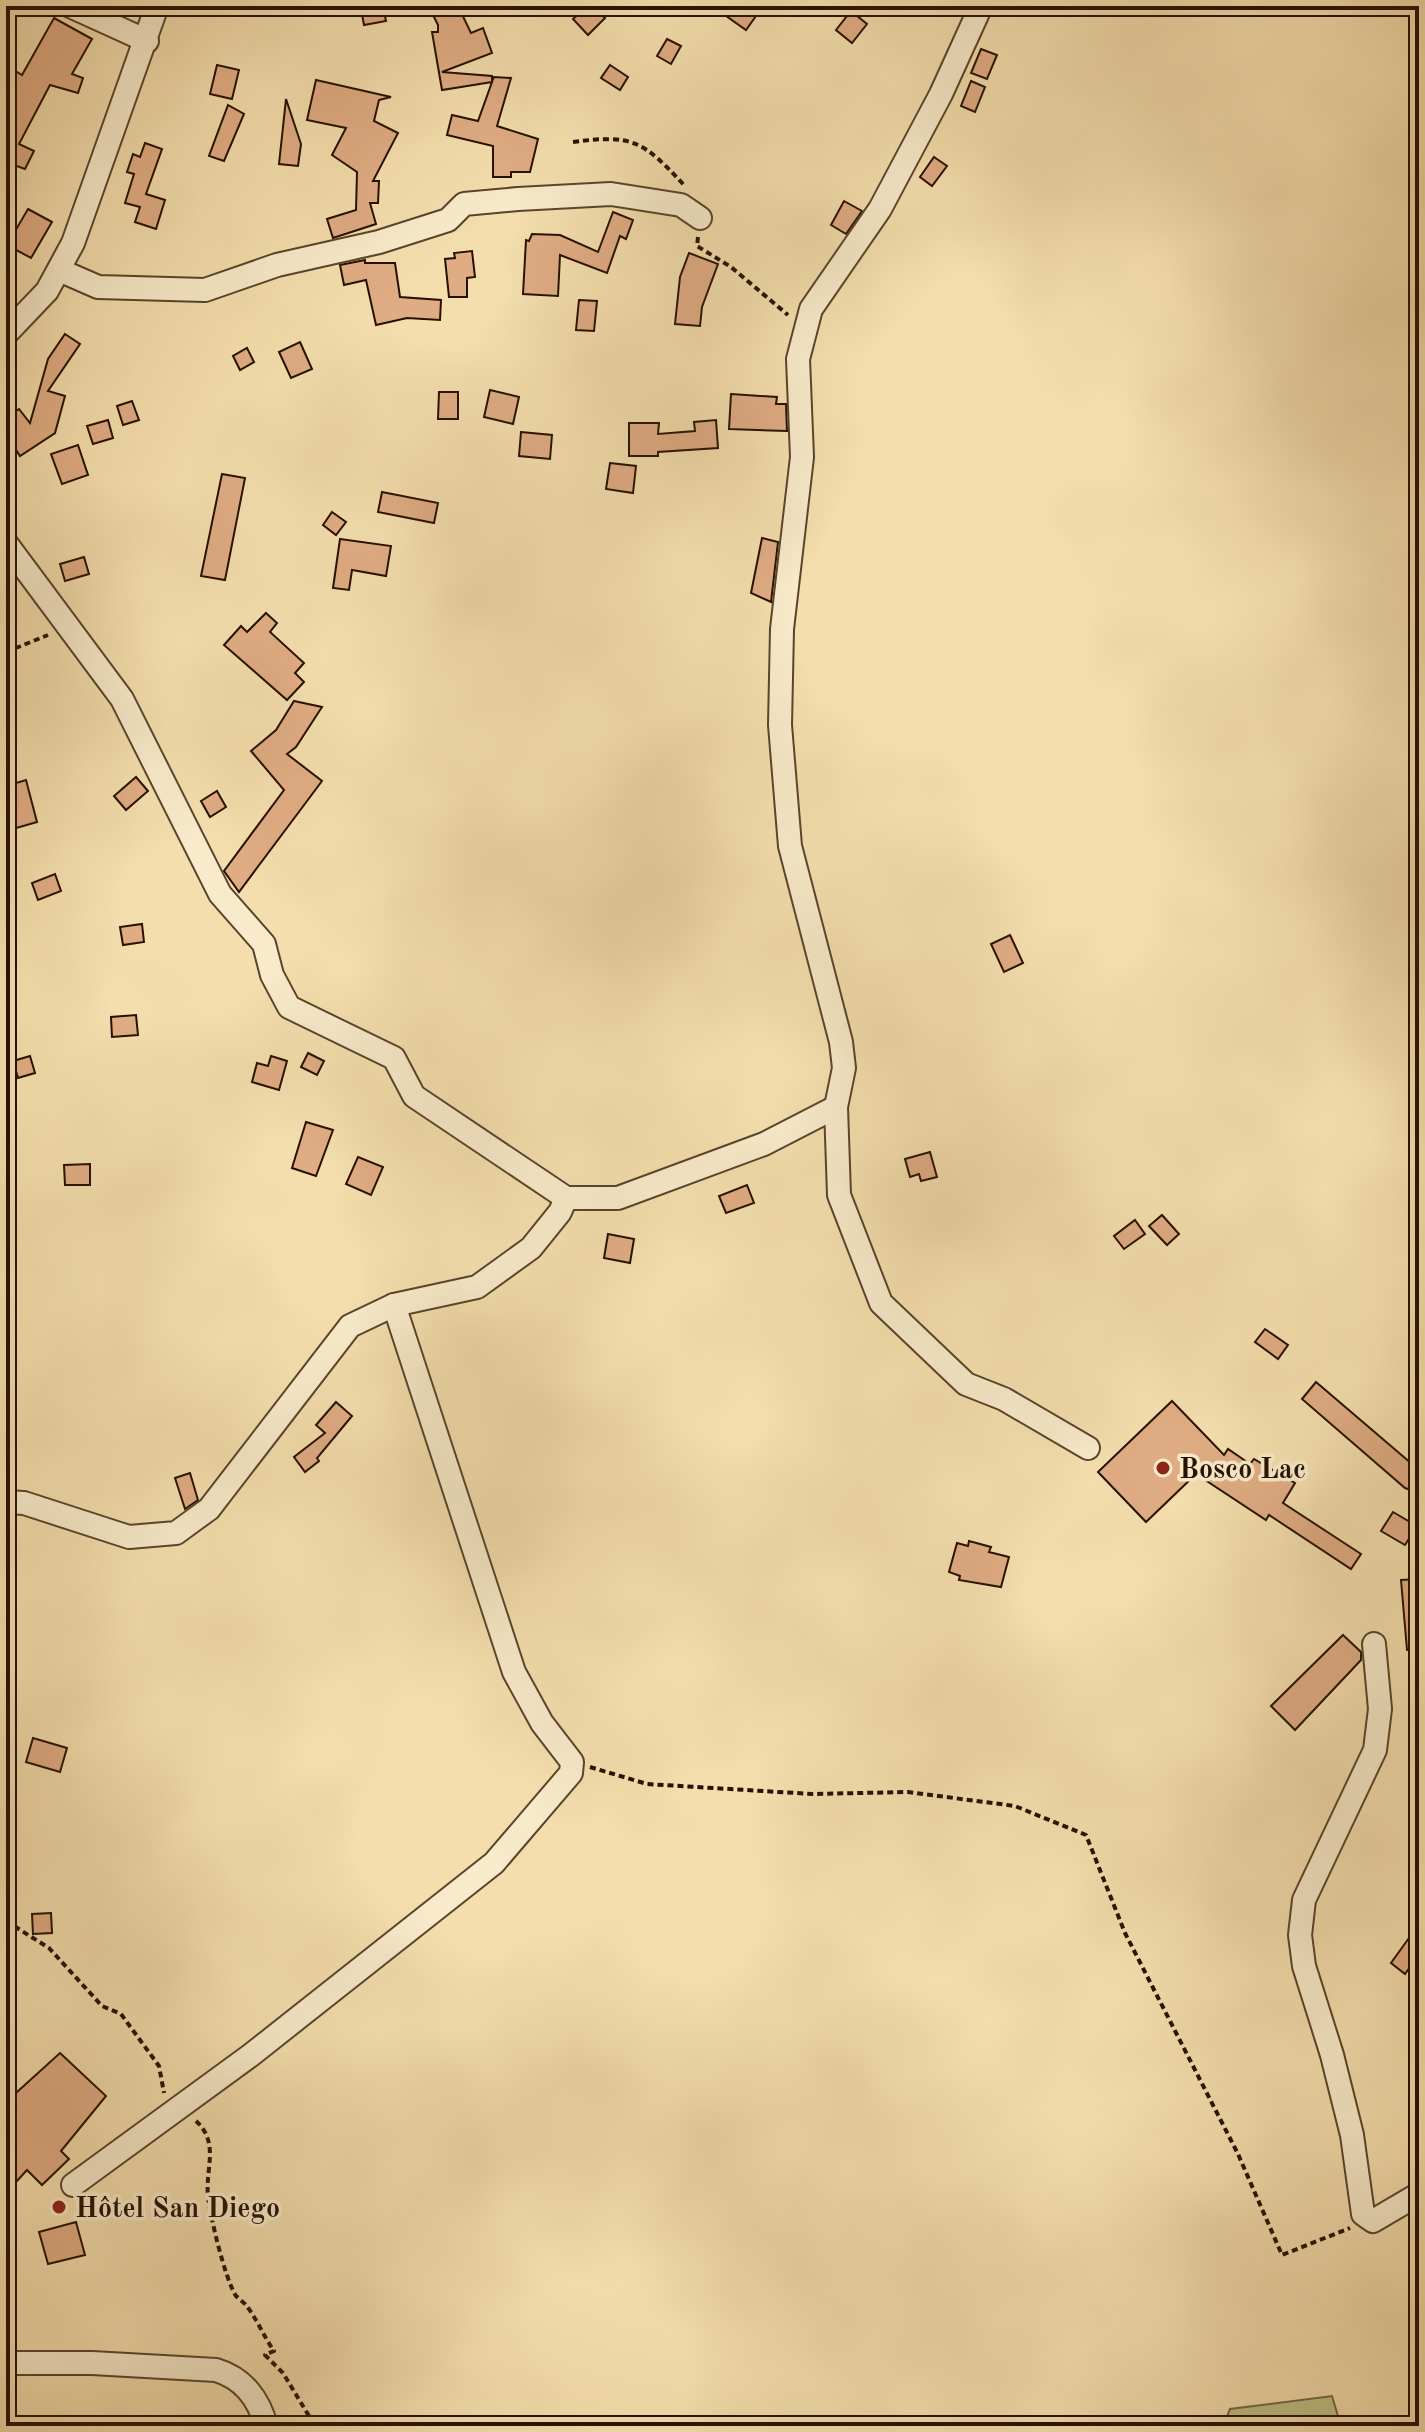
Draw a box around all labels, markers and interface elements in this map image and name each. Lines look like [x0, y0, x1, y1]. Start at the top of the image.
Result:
place label: Bosco Lac [1179, 1457, 1306, 1485]
marker: Bosco Lac [1154, 1459, 1172, 1477]
place label: Hôtel San Diego [75, 2196, 280, 2224]
marker: Hôtel San Diego [50, 2198, 68, 2216]

